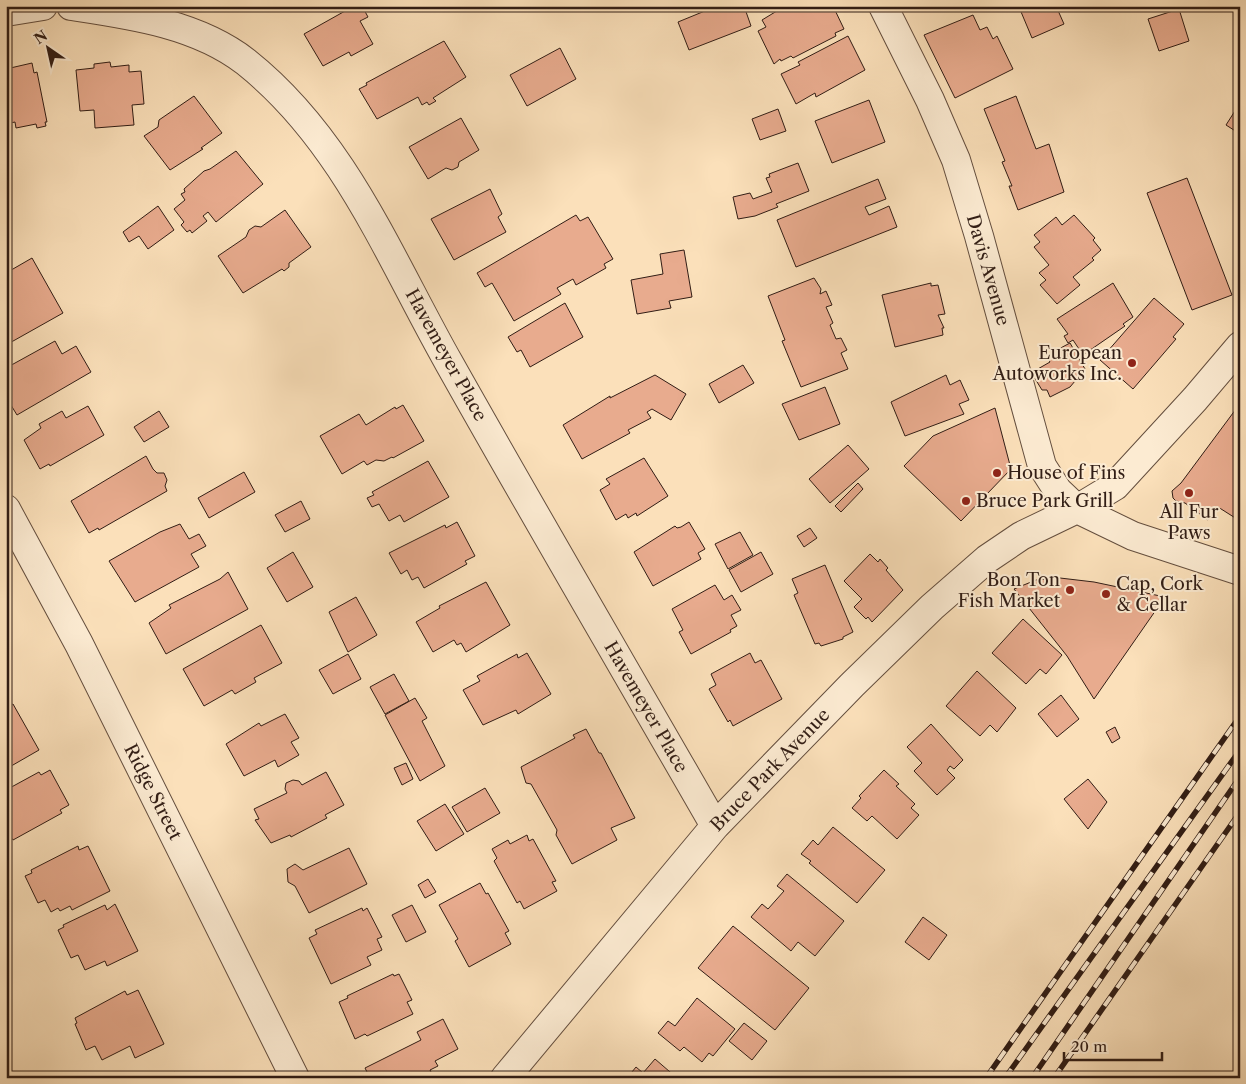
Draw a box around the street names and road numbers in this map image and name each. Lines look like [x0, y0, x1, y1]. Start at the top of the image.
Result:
street label: Davis Avenue [962, 212, 1014, 328]
street label: Havemeyer Place [401, 285, 491, 425]
street label: Havemeyer Place [599, 637, 693, 777]
street label: Bruce Park Avenue [706, 704, 834, 836]
street label: Ridge Street [119, 740, 187, 844]

